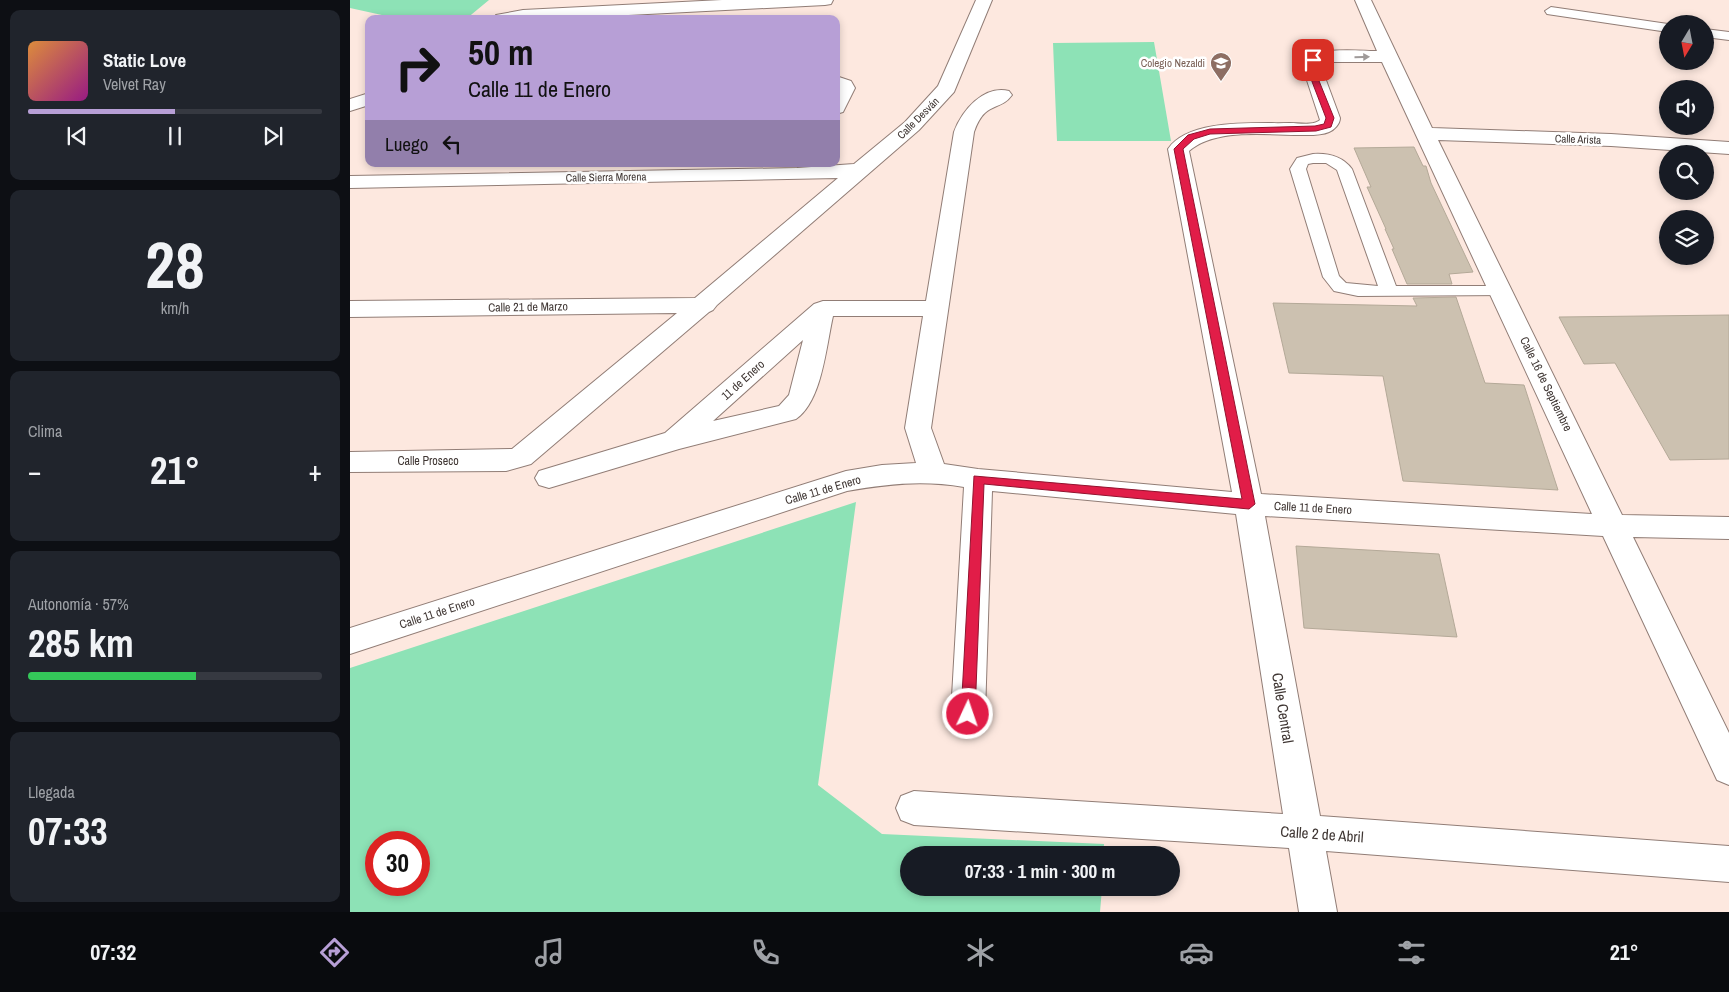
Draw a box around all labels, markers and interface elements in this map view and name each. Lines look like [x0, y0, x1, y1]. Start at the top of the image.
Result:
north arrow [1659, 15, 1714, 70]
map controls [1659, 15, 1714, 265]
text: 50 m [468, 29, 533, 76]
icon: right [385, 35, 450, 100]
pin [1292, 39, 1334, 81]
icon: arrive [1299, 46, 1327, 74]
text: Static Love [103, 47, 186, 73]
school or university icon: Colegio Nezaldi [1209, 51, 1233, 82]
one-way arrow [1354, 53, 1370, 61]
place label: Colegio Nezaldi [1141, 56, 1205, 70]
text: Velvet Ray [103, 73, 166, 95]
text: Calle 11 de Enero [468, 74, 611, 104]
button: sound [1659, 80, 1714, 135]
street label: Calle Desván [894, 94, 942, 142]
icon: previous [63, 122, 91, 150]
icon: pause [161, 122, 189, 150]
icon: next [259, 122, 287, 150]
icon: left [438, 130, 466, 158]
text: Luego [385, 131, 428, 157]
street label: Calle Arista [1555, 131, 1601, 147]
button: search [1659, 145, 1714, 200]
street label: Calle Sierra Morena [566, 169, 646, 185]
button: layers [1659, 210, 1714, 265]
text: 28 [145, 221, 205, 308]
text: km/h [161, 297, 189, 319]
street label: Calle 21 de Marzo [488, 298, 568, 316]
street label: Calle 16 de Septiembre [1516, 334, 1576, 434]
street label: 11 de Enero [718, 356, 768, 404]
text: Clima [28, 420, 62, 442]
text: 21° [150, 445, 200, 496]
text: − [28, 452, 41, 490]
text: + [309, 452, 322, 490]
street label: Calle Proseco [397, 453, 459, 469]
street label: Calle 11 de Enero [783, 472, 863, 508]
street label: Calle 11 de Enero [1274, 498, 1352, 518]
text: Autonomía · 57% [28, 593, 129, 615]
street label: Calle 11 de Enero [397, 593, 477, 633]
text: 285 km [28, 618, 134, 669]
street label: Calle Central [1267, 671, 1299, 745]
position arrow [941, 687, 993, 739]
text: Llegada [28, 781, 75, 803]
text: 07:33 [28, 806, 108, 857]
street label: Calle 2 de Abril [1280, 821, 1364, 847]
speed limit sign: 30 [365, 831, 430, 896]
text: 07:33 · 1 min · 300 m [965, 858, 1115, 884]
icon: directions [317, 935, 352, 970]
icon: music [532, 935, 567, 970]
icon: phone [748, 935, 783, 970]
icon: climate [963, 935, 998, 970]
icon: car [1179, 935, 1214, 970]
icon: filters [1394, 935, 1429, 970]
text: 07:32 [90, 937, 136, 967]
text: 21° [1610, 937, 1639, 967]

